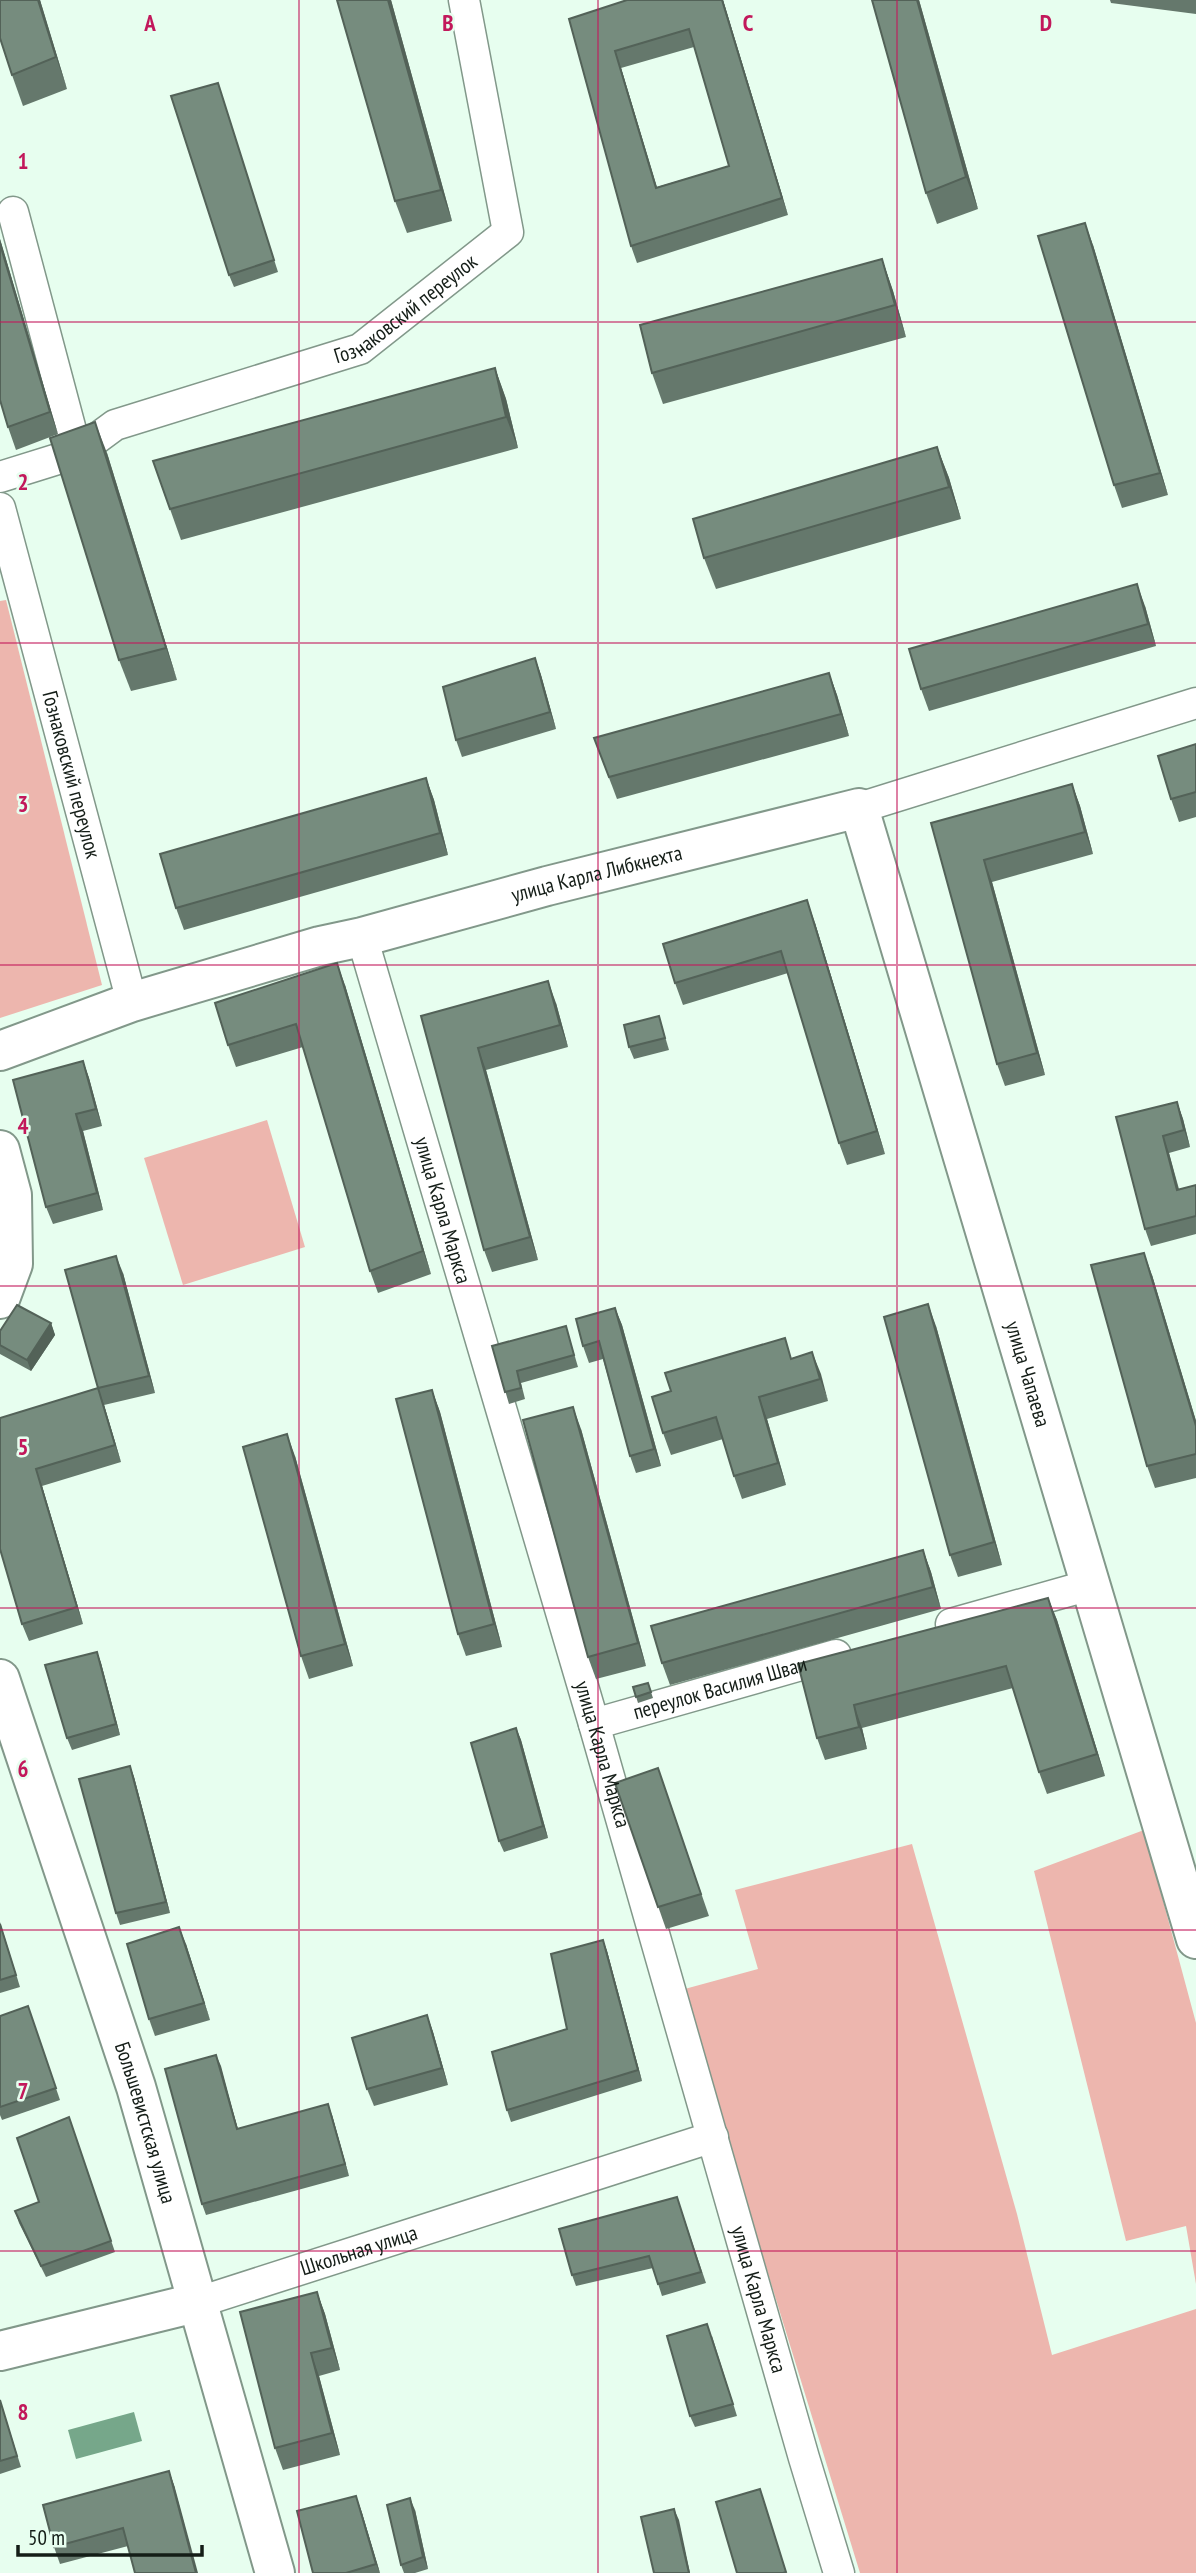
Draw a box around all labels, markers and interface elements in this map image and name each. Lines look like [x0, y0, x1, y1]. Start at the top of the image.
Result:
text: A [143, 8, 156, 37]
text: B [442, 8, 454, 37]
text: C [743, 8, 754, 37]
text: D [1040, 8, 1052, 37]
text: 1 [18, 146, 29, 175]
street label: Гознаковский переулок [331, 248, 482, 369]
text: 2 [18, 467, 29, 496]
street label: Гознаковский переулок [36, 688, 107, 861]
text: 3 [18, 789, 29, 818]
street label: улица Карла Либкнехта [508, 839, 685, 908]
text: 4 [18, 1111, 29, 1140]
street label: улица Карла Маркса [409, 1134, 477, 1287]
street label: улица Чапаева [1000, 1318, 1057, 1430]
text: 5 [18, 1432, 29, 1461]
street label: переулок Василия Шваи [630, 1650, 810, 1725]
street label: улица Карла Маркса [569, 1678, 637, 1831]
text: 6 [18, 1754, 29, 1783]
street label: Большевистская улица [109, 2038, 183, 2206]
text: 7 [18, 2076, 29, 2105]
street label: Школьная улица [297, 2219, 421, 2282]
street label: улица Карла Маркса [725, 2223, 793, 2376]
text: 8 [18, 2397, 29, 2426]
scale bar [18, 2514, 201, 2558]
text: 50 m [28, 2524, 65, 2551]

